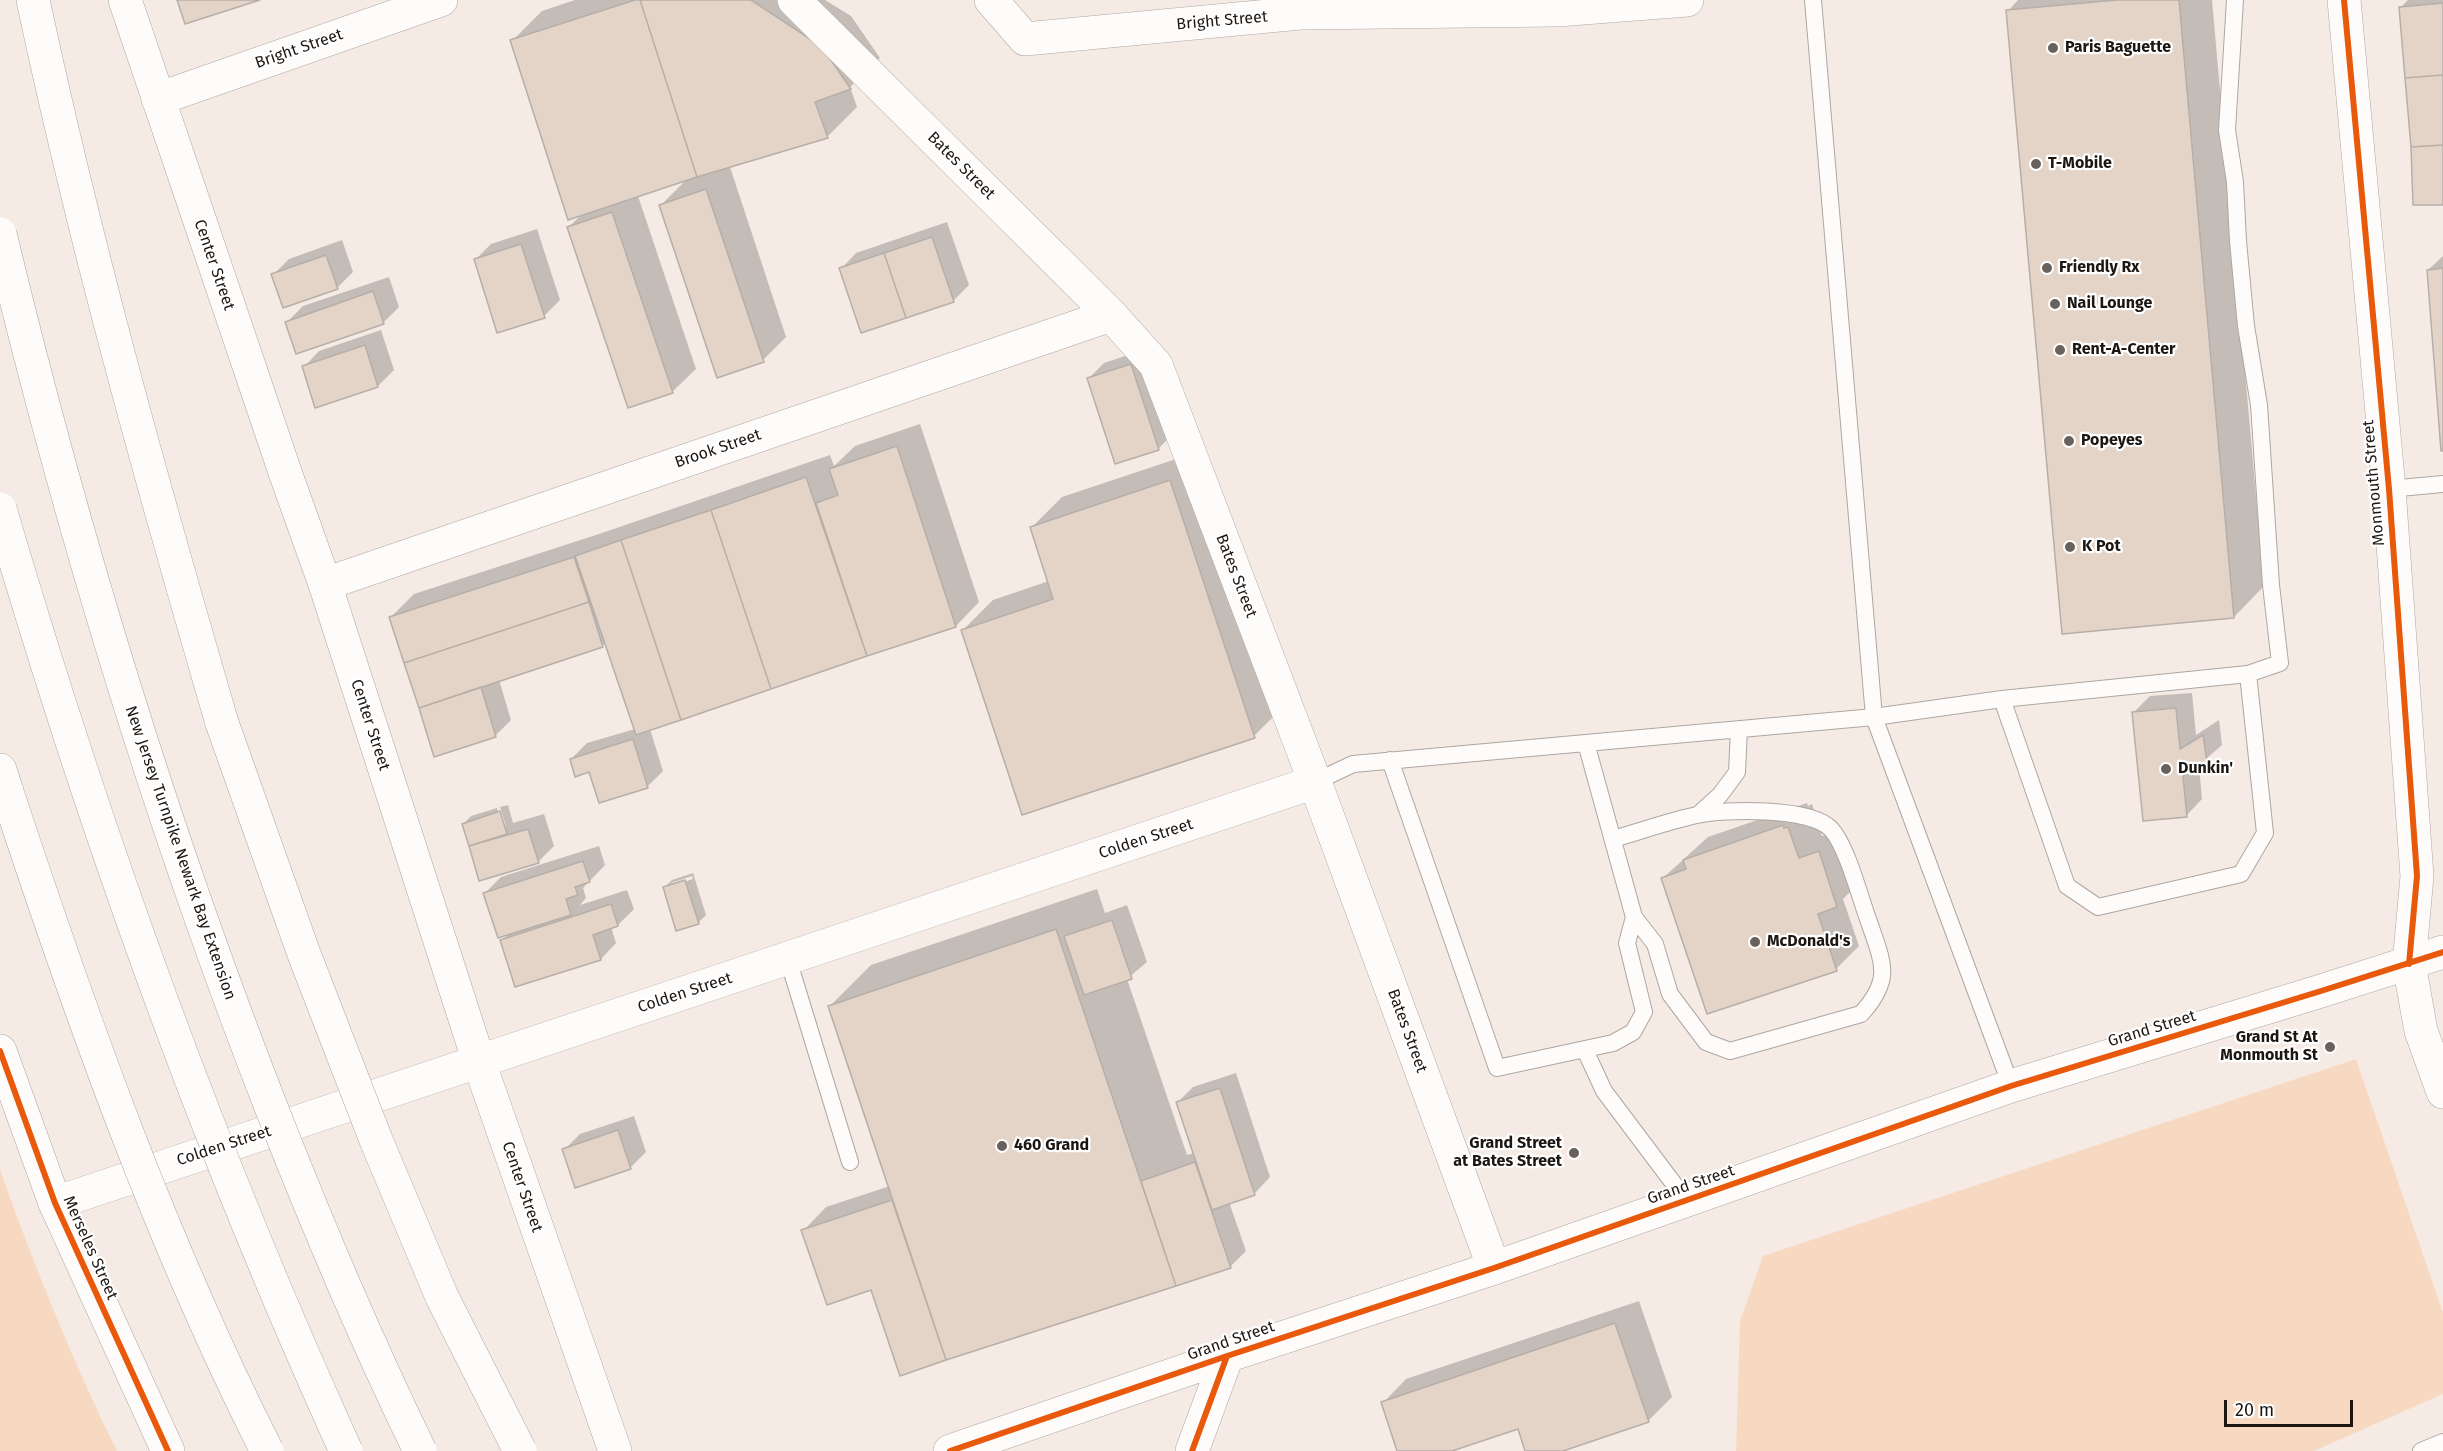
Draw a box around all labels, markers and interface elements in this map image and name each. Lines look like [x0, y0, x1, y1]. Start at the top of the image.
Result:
street label: Bright Street [1176, 7, 1268, 35]
street label: Bright Street [253, 25, 345, 73]
place label: Paris Baguette [2065, 38, 2171, 58]
marker: Paris Baguette [2046, 41, 2060, 55]
street label: Bates Street [923, 128, 999, 204]
place label: T-Mobile [2048, 154, 2112, 174]
marker: T-Mobile [2029, 157, 2043, 171]
street label: Center Street [189, 217, 239, 313]
place label: Friendly Rx [2059, 258, 2140, 278]
marker: Friendly Rx [2040, 261, 2054, 275]
place label: Nail Lounge [2067, 294, 2152, 314]
marker: Nail Lounge [2048, 297, 2062, 311]
place label: Rent-A-Center [2072, 340, 2175, 360]
marker: Rent-A-Center [2053, 343, 2067, 357]
street label: Monmouth Street [2359, 419, 2389, 547]
street label: Brook Street [672, 425, 764, 473]
place label: Popeyes [2081, 431, 2142, 451]
marker: Popeyes [2062, 434, 2076, 448]
street label: Bates Street [1211, 532, 1261, 620]
place label: K Pot [2082, 537, 2121, 557]
marker: K Pot [2063, 540, 2077, 554]
street label: Center Street [346, 677, 394, 773]
street label: New Jersey Turnpike Newark Bay Extension [120, 703, 240, 1003]
place label: Dunkin' [2178, 759, 2233, 779]
marker: Dunkin' [2159, 762, 2173, 776]
street label: Colden Street [1096, 815, 1196, 863]
place label: McDonald's [1767, 932, 1850, 952]
marker: McDonald's [1748, 935, 1762, 949]
street label: Colden Street [635, 969, 735, 1017]
street label: Bates Street [1383, 986, 1431, 1076]
street label: Grand Street [2106, 1007, 2198, 1051]
place label: Grand St At Monmouth St [2220, 1028, 2318, 1066]
marker: Grand St At Monmouth St [2323, 1040, 2337, 1054]
street label: Colden Street [174, 1122, 274, 1170]
place label: Grand Street at Bates Street [1453, 1134, 1562, 1172]
place label: 460 Grand [1014, 1136, 1089, 1156]
street label: Center Street [497, 1139, 547, 1235]
marker: 460 Grand [995, 1139, 1009, 1153]
marker: Grand Street at Bates Street [1567, 1146, 1581, 1160]
street label: Grand Street [1645, 1161, 1737, 1209]
street label: Merseles Street [59, 1193, 121, 1303]
street label: Grand Street [1185, 1317, 1277, 1365]
scale bar [2227, 1388, 2356, 1426]
text: 20 m [2235, 1399, 2274, 1421]

